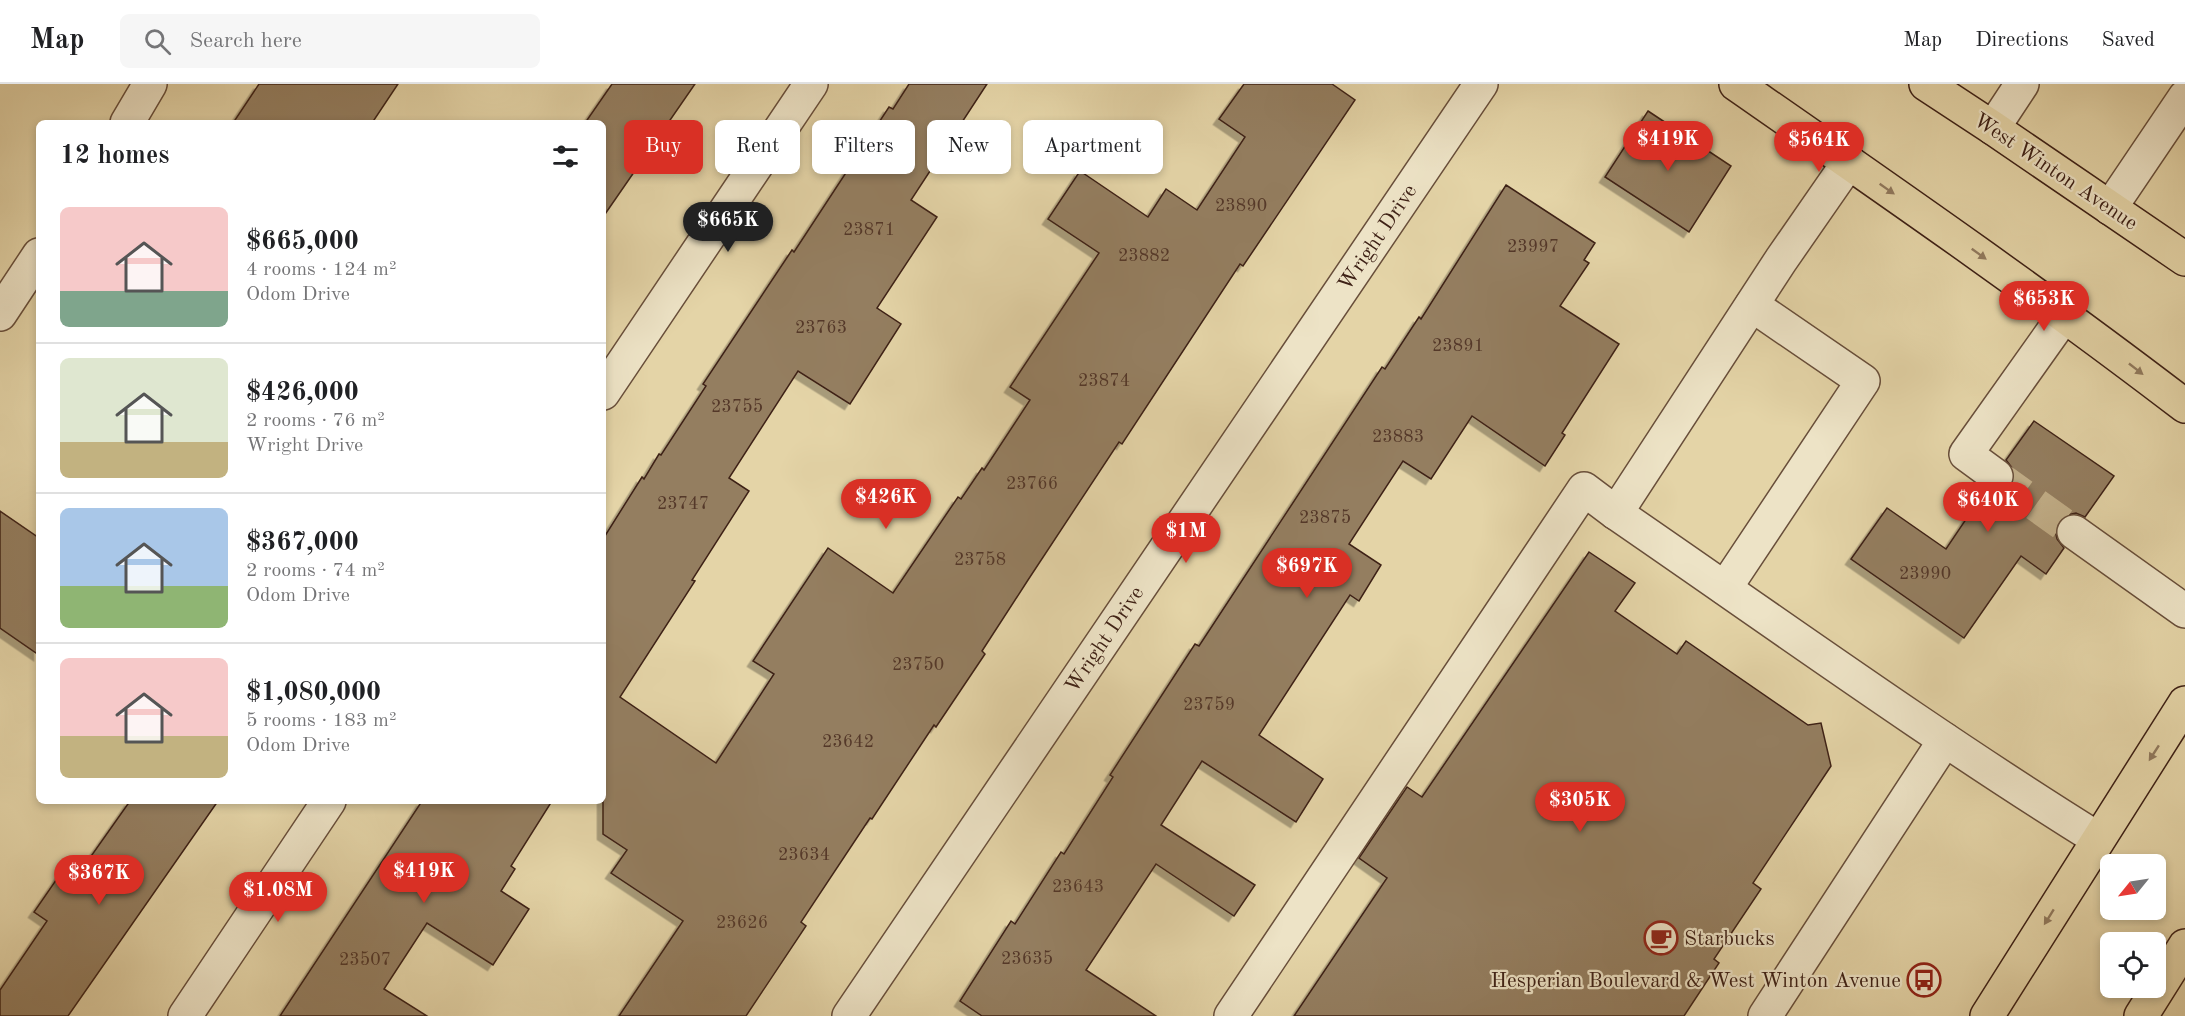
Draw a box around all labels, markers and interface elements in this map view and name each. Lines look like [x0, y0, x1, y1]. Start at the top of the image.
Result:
search box [120, 14, 540, 68]
icon: search [141, 25, 174, 58]
text: Map [30, 27, 84, 55]
text: Search here [189, 30, 302, 52]
text: Map [1903, 30, 1942, 51]
text: Directions [1975, 30, 2069, 51]
text: Saved [2102, 30, 2155, 51]
street label: West Winton Avenue [1969, 110, 2141, 235]
chip: Buy [624, 120, 703, 174]
chip: Rent [715, 120, 800, 174]
chip: Filters [812, 120, 915, 174]
chip: New [927, 120, 1011, 174]
chip: Apartment [1023, 120, 1163, 174]
pin: $419K [1626, 121, 1710, 172]
pin: $564K [1777, 122, 1861, 173]
text: $419K [1637, 130, 1699, 150]
text: $564K [1788, 131, 1850, 151]
icon: filters [549, 140, 582, 173]
text: 12 homes [60, 143, 169, 169]
street label: Wright Drive [1335, 181, 1421, 295]
one-way arrow [1879, 183, 1895, 195]
house number: 23890 [1215, 197, 1267, 215]
pin: $665K [686, 202, 770, 253]
text: $665K [697, 211, 759, 231]
house number: 23871 [843, 221, 895, 239]
text: $665,000 [246, 229, 359, 255]
icon: home [108, 231, 180, 303]
house number: 23997 [1507, 238, 1559, 256]
house number: 23882 [1118, 247, 1170, 265]
one-way arrow [1970, 248, 1986, 260]
text: 4 rooms · 124 m² [246, 260, 396, 280]
pin: $653K [2002, 281, 2086, 332]
text: Odom Drive [246, 285, 350, 305]
text: $653K [2013, 290, 2075, 310]
house number: 23763 [795, 319, 847, 337]
house number: 23891 [1432, 337, 1484, 355]
one-way arrow [2128, 362, 2144, 375]
house number: 23874 [1078, 372, 1130, 390]
text: $426,000 [246, 380, 359, 406]
icon: home [108, 382, 180, 454]
house number: 23755 [711, 398, 763, 416]
text: 2 rooms · 76 m² [246, 411, 385, 431]
house number: 23883 [1372, 428, 1424, 446]
text: Wright Drive [246, 436, 363, 456]
house number: 23766 [1006, 475, 1058, 493]
pin: $426K [844, 479, 928, 530]
pin: $640K [1946, 482, 2030, 533]
text: $426K [855, 488, 917, 508]
text: $640K [1957, 491, 2019, 511]
house number: 23747 [657, 495, 709, 513]
house number: 23875 [1299, 509, 1351, 527]
pin: $1M [1157, 513, 1215, 564]
text: $1M [1166, 522, 1207, 542]
text: $367,000 [246, 530, 359, 556]
icon: home [108, 532, 180, 604]
pin: $697K [1265, 548, 1349, 599]
house number: 23758 [954, 551, 1006, 569]
text: $697K [1276, 557, 1338, 577]
text: 2 rooms · 74 m² [246, 561, 385, 581]
house number: 23990 [1899, 565, 1951, 583]
street label: Wright Drive [1062, 583, 1148, 697]
text: Odom Drive [246, 586, 350, 606]
house number: 23750 [892, 656, 944, 674]
text: $1,080,000 [246, 680, 381, 706]
icon: home [108, 682, 180, 754]
house number: 23759 [1183, 696, 1235, 714]
text: 5 rooms · 183 m² [246, 711, 396, 731]
house number: 23642 [822, 733, 874, 751]
text: Odom Drive [246, 736, 350, 756]
one-way arrow [2148, 744, 2159, 761]
pin: $305K [1538, 782, 1622, 833]
text: $305K [1549, 791, 1611, 811]
house number: 23634 [778, 846, 830, 864]
pin: $419K [382, 853, 466, 904]
north arrow [2100, 854, 2166, 920]
map controls [2100, 854, 2166, 998]
pin: $367K [57, 855, 141, 906]
text: $419K [393, 862, 455, 882]
text: $367K [68, 864, 130, 884]
pin: $1.08M [229, 872, 327, 923]
house number: 23643 [1052, 878, 1104, 896]
text: $1.08M [243, 881, 313, 901]
one-way arrow [2044, 909, 2055, 925]
house number: 23626 [716, 914, 768, 932]
cafe icon: Starbucks [1643, 920, 1679, 956]
place label: Starbucks [1684, 929, 1775, 950]
button: locate [2100, 932, 2166, 998]
house number: 23635 [1001, 950, 1053, 968]
house number: 23507 [339, 951, 391, 969]
bus stop icon: Hesperian Boulevard & West Winton Avenue [1906, 962, 1942, 998]
place label: Hesperian Boulevard & West Winton Avenue [1491, 971, 1901, 992]

